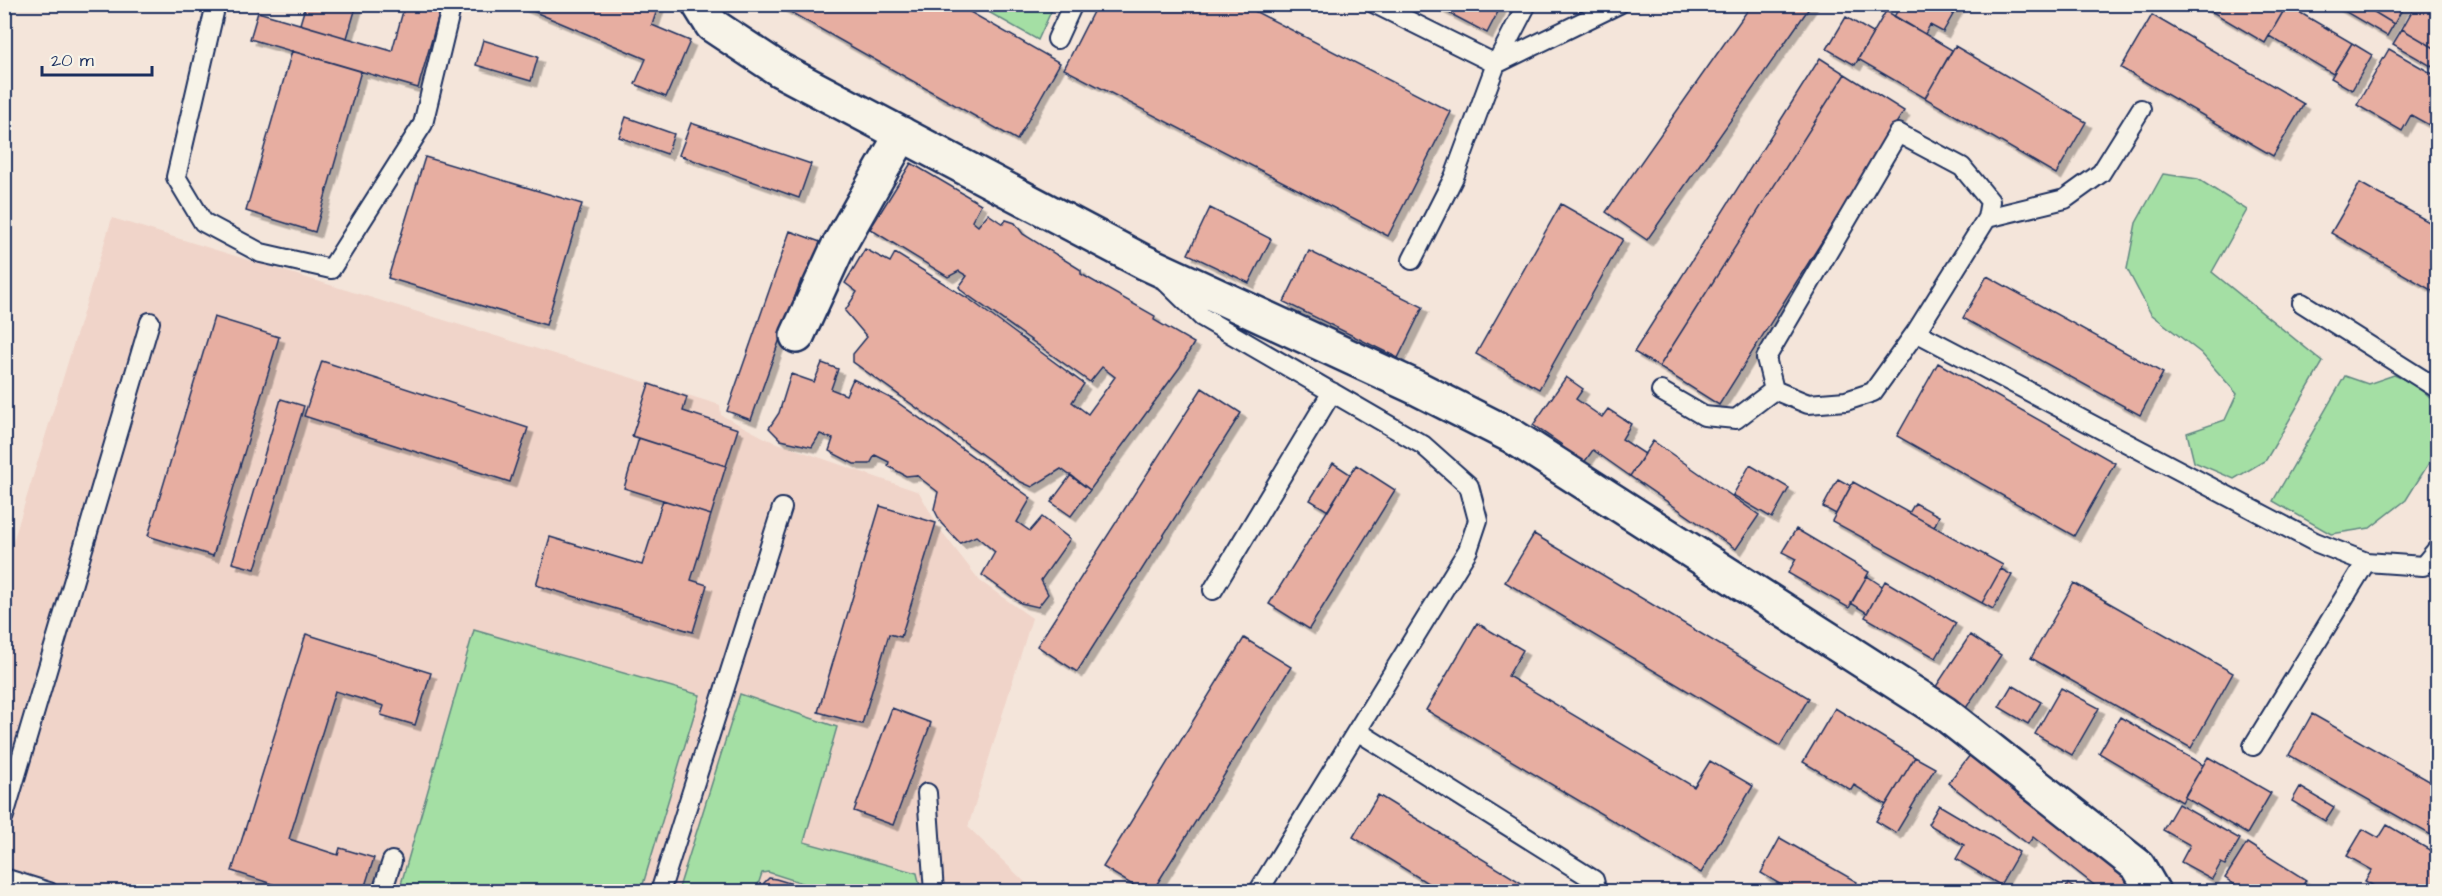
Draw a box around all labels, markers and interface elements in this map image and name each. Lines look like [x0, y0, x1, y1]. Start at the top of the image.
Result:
scale bar [42, 39, 152, 77]
text: 20 m [51, 48, 94, 73]

